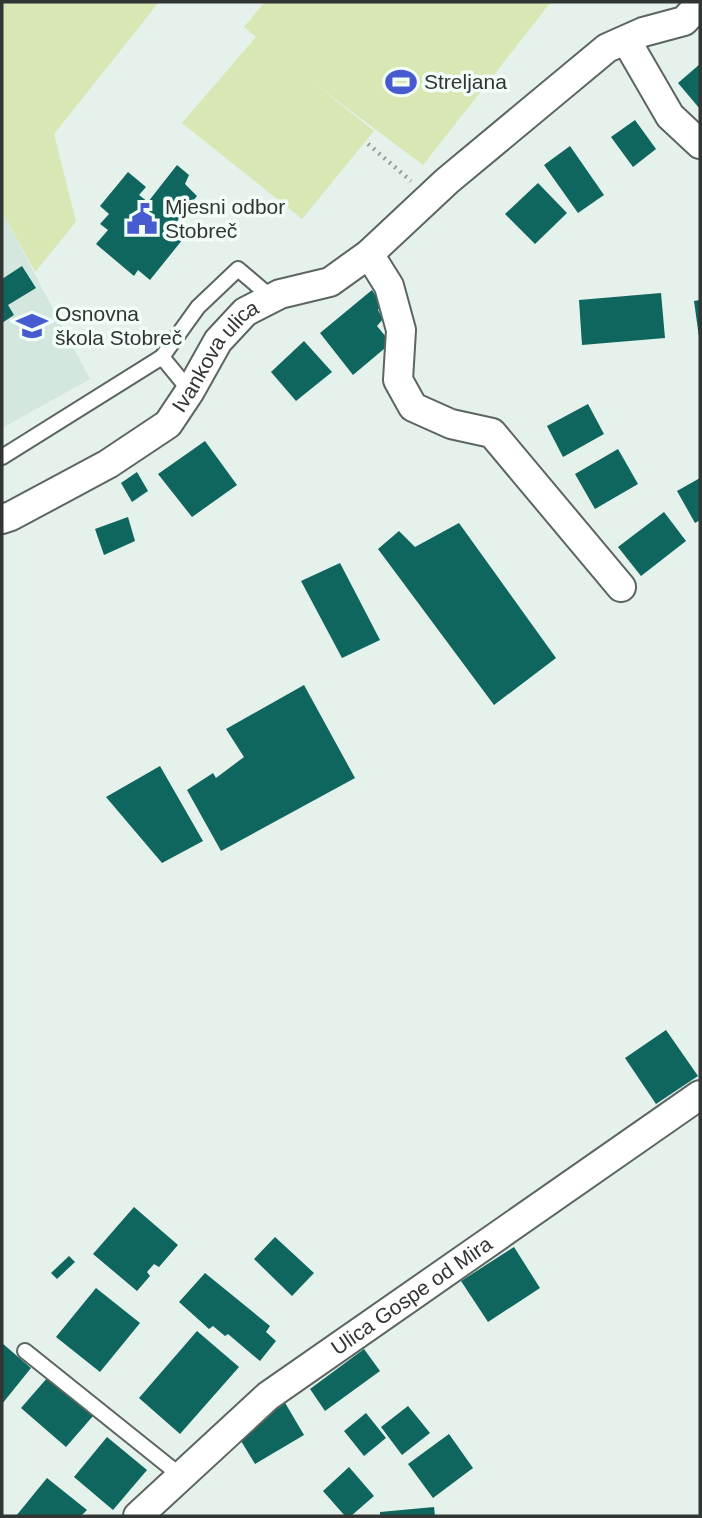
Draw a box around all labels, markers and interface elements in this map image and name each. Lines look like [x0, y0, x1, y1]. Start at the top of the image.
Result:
sports icon: Streljana [384, 65, 418, 99]
place label: Streljana [424, 70, 507, 93]
place label: Mjesni odbor Stobreč [165, 195, 285, 242]
public building icon: Mjesni odbor Stobreč [125, 202, 159, 236]
street label: Ivankova ulica [167, 295, 262, 416]
place label: Osnovna škola Stobreč [55, 302, 182, 349]
school or university icon: Osnovna škola Stobreč [15, 309, 49, 343]
street label: Ulica Gospe od Mira [327, 1231, 496, 1359]

